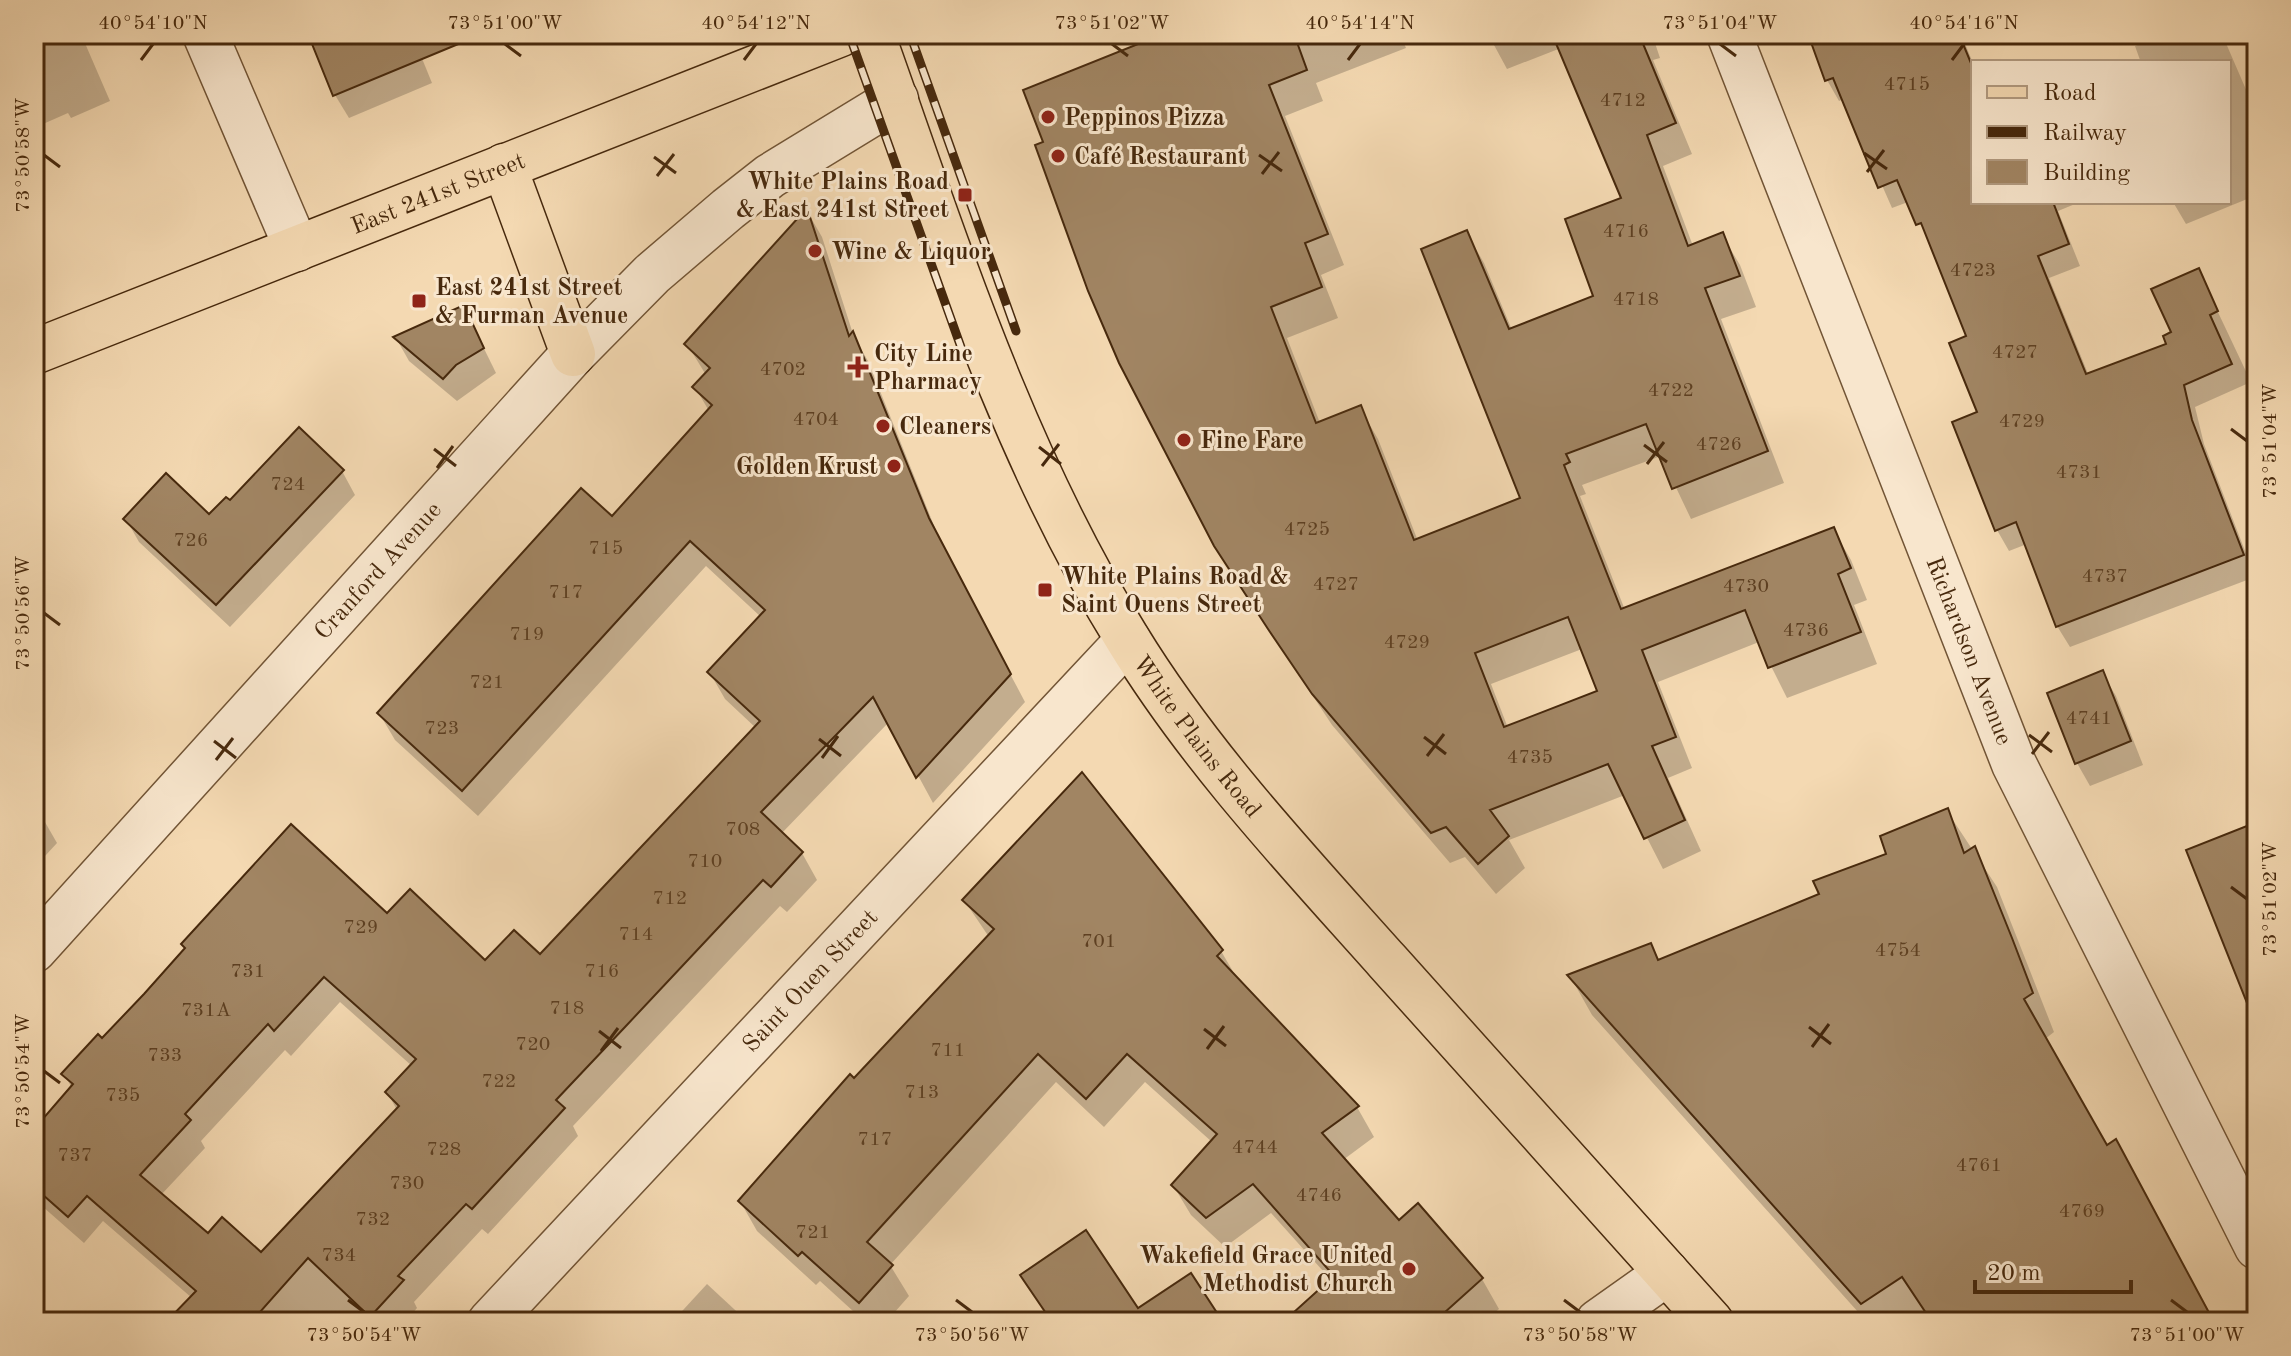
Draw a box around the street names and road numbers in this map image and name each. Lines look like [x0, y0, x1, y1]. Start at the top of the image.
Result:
street label: East 241st Street [348, 150, 529, 240]
street label: Cranford Avenue [311, 498, 447, 645]
street label: Richardson Avenue [1920, 554, 2015, 749]
street label: White Plains Road [1127, 652, 1265, 823]
street label: Saint Ouen Street [739, 906, 883, 1057]

